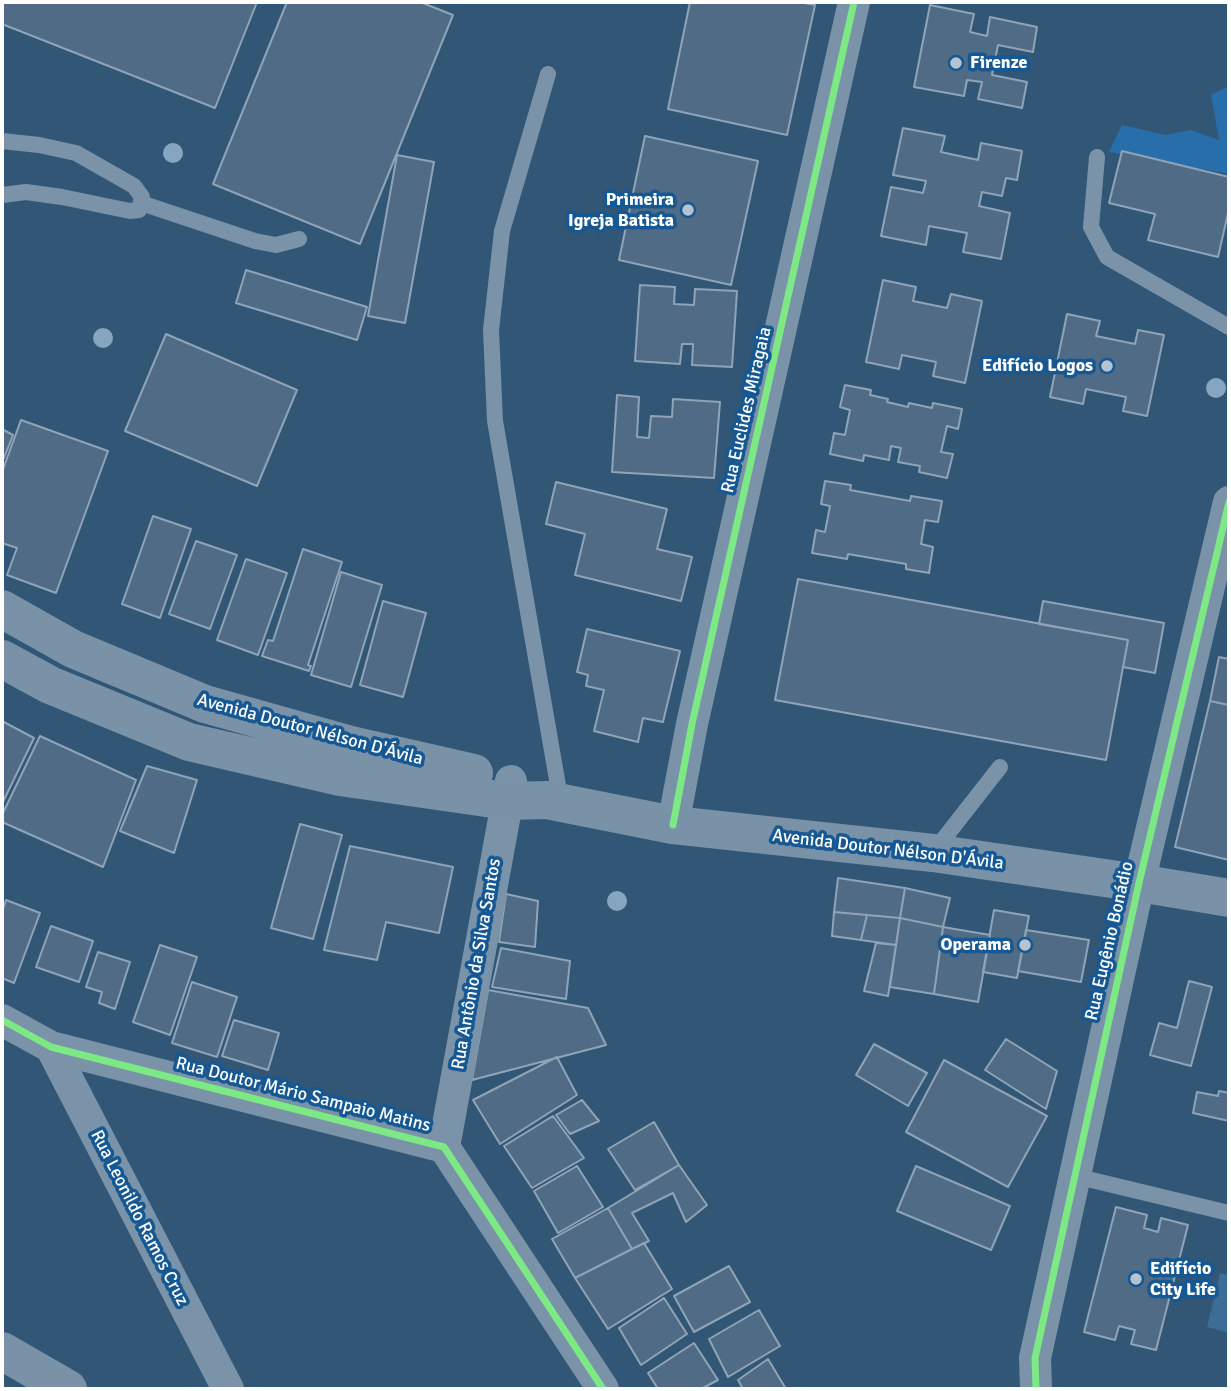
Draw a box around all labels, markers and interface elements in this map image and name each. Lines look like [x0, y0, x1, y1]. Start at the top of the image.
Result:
place label: Firenze [970, 52, 1028, 74]
marker: Firenze [948, 55, 964, 71]
place label: Primeira Igreja Batista [568, 189, 674, 232]
marker: Primeira Igreja Batista [680, 202, 696, 218]
street label: Rua Euclides Miragaia [717, 325, 777, 495]
place label: Edifício Logos [982, 355, 1093, 377]
marker: Edifício Logos [1099, 358, 1115, 374]
street label: Avenida Doutor Nélson D'Ávila [195, 689, 425, 771]
street label: Avenida Doutor Nélson D'Ávila [771, 825, 1005, 875]
street label: Rua Antônio da Silva Santos [448, 857, 506, 1071]
street label: Rua Eugênio Bonádio [1081, 859, 1139, 1023]
place label: Operama [940, 934, 1011, 956]
marker: Operama [1017, 937, 1033, 953]
street label: Rua Doutor Mário Sampaio Matins [173, 1053, 433, 1137]
street label: Rua Leonildo Ramos Cruz [85, 1127, 193, 1309]
place label: Edifício City Life [1150, 1258, 1216, 1300]
marker: Edifício City Life [1128, 1271, 1144, 1287]

